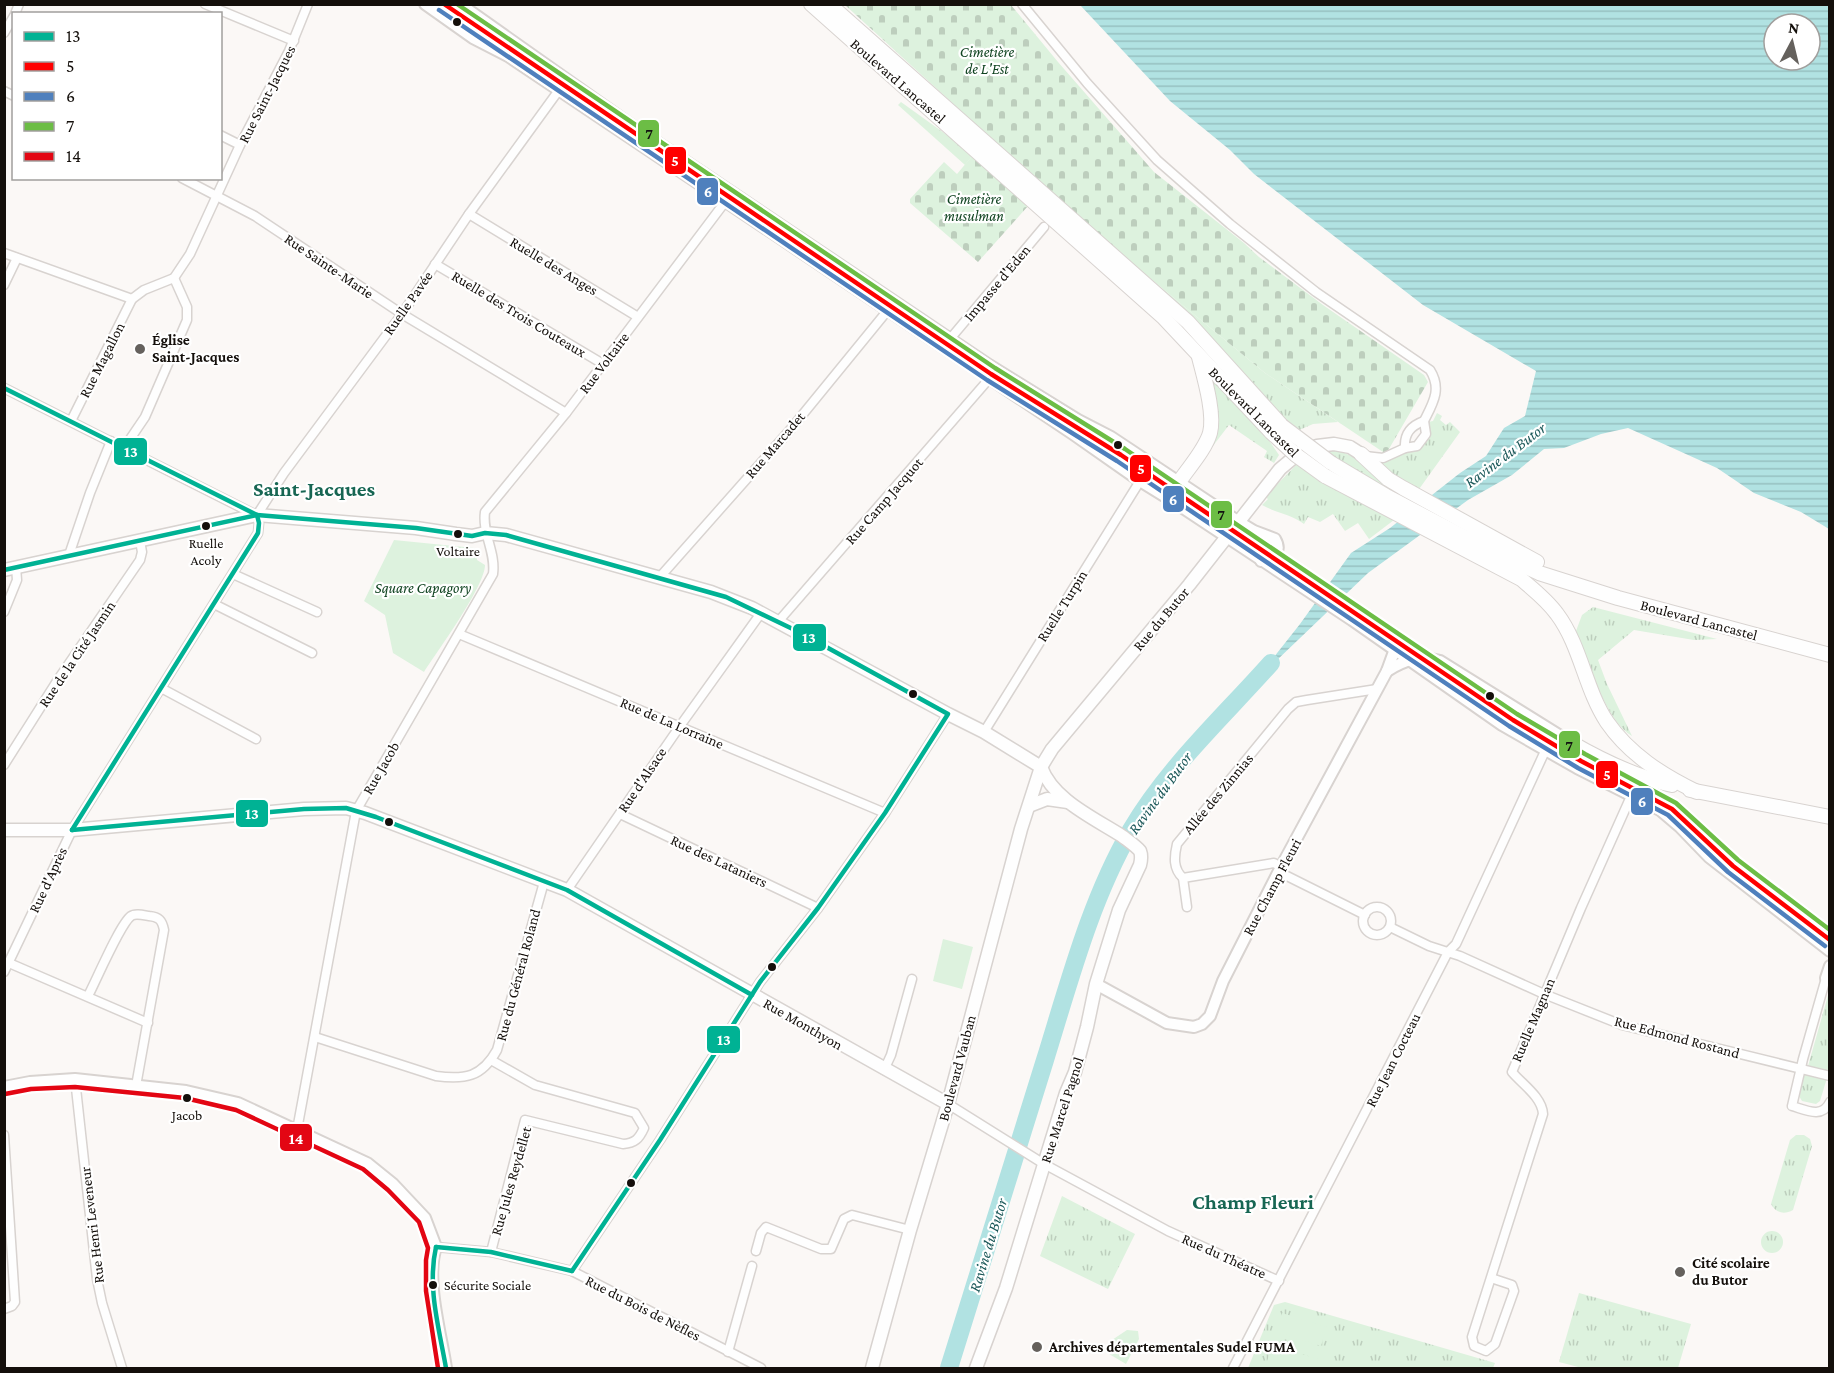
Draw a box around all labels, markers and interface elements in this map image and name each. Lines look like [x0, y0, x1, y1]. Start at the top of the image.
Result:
legend [12, 12, 222, 180]
north arrow [1762, 12, 1822, 72]
unlabelled marker [451, 16, 463, 28]
text: N [1787, 19, 1800, 37]
text: 13 [66, 26, 81, 46]
street label: Boulevard Lancastel [847, 35, 949, 127]
street label: Rue Saint-Jacques [235, 42, 299, 146]
park label: Cimetière de L'Est [960, 44, 1015, 77]
text: 5 [66, 56, 75, 76]
text: 6 [66, 86, 75, 106]
text: 7 [66, 116, 74, 136]
line badge: 7 [637, 119, 660, 148]
text: 7 [645, 125, 653, 142]
text: 14 [66, 146, 81, 166]
line badge: 5 [664, 146, 687, 175]
text: 5 [671, 152, 679, 169]
line badge: 6 [696, 177, 719, 206]
text: 6 [704, 183, 712, 200]
park label: Cimetière musulman [944, 191, 1004, 224]
street label: Rue Sainte-Marie [282, 230, 377, 302]
street label: Ruelle des Anges [507, 234, 601, 299]
street label: Impasse d'Eden [960, 242, 1034, 325]
street label: Ruelle des Trois Couteaux [449, 267, 589, 361]
street label: Ruelle Pavée [380, 268, 436, 338]
street label: Rue Magallon [76, 320, 129, 401]
street label: Rue Voltaire [576, 329, 632, 397]
place label: Église Saint-Jacques [152, 332, 239, 365]
marker: Église Saint-Jacques [133, 342, 147, 356]
street label: Boulevard Lancastel [1206, 364, 1302, 460]
street label: Rue Marcadet [742, 408, 809, 481]
water label: Ravine du Butor [1461, 419, 1549, 491]
line badge: 13 [113, 437, 148, 466]
unlabelled marker [1112, 439, 1124, 451]
text: 13 [124, 443, 138, 460]
street label: Rue Camp Jacquot [842, 454, 927, 548]
line badge: 5 [1129, 454, 1152, 483]
text: 5 [1137, 460, 1145, 477]
district label: Saint-Jacques [253, 477, 376, 501]
line badge: 6 [1162, 485, 1185, 513]
text: 6 [1169, 491, 1177, 508]
line badge: 7 [1210, 500, 1233, 529]
text: 7 [1217, 506, 1225, 523]
marker: Ruelle Acoly [200, 520, 212, 532]
marker: Voltaire [452, 528, 464, 540]
place label: Ruelle Acoly [189, 535, 223, 568]
place label: Voltaire [436, 543, 480, 559]
street label: Ruelle Turpin [1034, 567, 1091, 645]
park label: Square Capagory [375, 580, 471, 597]
street label: Rue du Butor [1130, 583, 1193, 654]
street label: Boulevard Lancastel [1639, 597, 1759, 643]
street label: Rue de la Cité Jasmin [35, 598, 119, 711]
line badge: 13 [792, 623, 827, 652]
text: 13 [802, 629, 816, 646]
unlabelled marker [907, 688, 919, 700]
unlabelled marker [1484, 690, 1496, 702]
street label: Rue de La Lorraine [618, 694, 727, 752]
line badge: 7 [1558, 730, 1581, 759]
text: 7 [1565, 737, 1573, 754]
street label: Rue Jacob [360, 739, 403, 798]
street label: Rue d'Alsace [614, 744, 670, 815]
water label: Ravine du Butor [1125, 749, 1196, 837]
street label: Allée des Zinnias [1180, 750, 1256, 838]
line badge: 5 [1595, 760, 1619, 789]
text: 5 [1603, 766, 1611, 783]
line badge: 6 [1630, 787, 1654, 816]
text: 6 [1638, 793, 1646, 810]
line badge: 13 [235, 799, 269, 828]
text: 13 [245, 805, 259, 822]
unlabelled marker [383, 816, 395, 828]
street label: Rue des Lataniers [668, 832, 770, 890]
street label: Rue Champ Fleuri [1240, 836, 1305, 939]
street label: Rue d'Après [26, 845, 71, 916]
street label: Rue du Général Roland [493, 907, 543, 1043]
unlabelled marker [766, 961, 778, 973]
street label: Ruelle Magnan [1508, 976, 1559, 1065]
street label: Rue Monthyon [760, 995, 845, 1054]
street label: Rue Jean Cocteau [1362, 1010, 1424, 1110]
street label: Boulevard Vauban [935, 1013, 979, 1123]
street label: Rue Edmond Rostand [1613, 1013, 1741, 1061]
line badge: 13 [706, 1025, 741, 1054]
text: 13 [717, 1031, 731, 1048]
street label: Rue Marcel Pagnol [1037, 1055, 1088, 1165]
marker: Jacob [181, 1092, 193, 1104]
place label: Jacob [170, 1107, 202, 1123]
line badge: 14 [279, 1123, 313, 1152]
street label: Rue Jules Reydellet [488, 1124, 535, 1238]
text: 14 [289, 1130, 304, 1147]
street label: Rue Henri Leveneur [77, 1165, 107, 1284]
unlabelled marker [625, 1177, 637, 1189]
district label: Champ Fleuri [1192, 1190, 1314, 1214]
water label: Ravine du Butor [966, 1196, 1010, 1294]
street label: Rue du Théatre [1179, 1230, 1269, 1282]
place label: Cité scolaire du Butor [1692, 1255, 1770, 1288]
marker: Cité scolaire du Butor [1673, 1265, 1687, 1279]
street label: Rue du Bois de Nèfles [583, 1272, 703, 1344]
place label: Sécurite Sociale [444, 1277, 531, 1293]
marker: Sécurite Sociale [427, 1279, 439, 1291]
place label: Archives départementales Sudel FUMA [1048, 1339, 1296, 1355]
marker: Archives départementales Sudel FUMA [1030, 1340, 1044, 1354]

